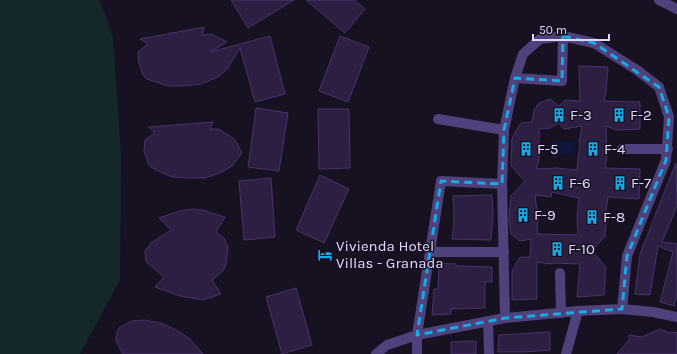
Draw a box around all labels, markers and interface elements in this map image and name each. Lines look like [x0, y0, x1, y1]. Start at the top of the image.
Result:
scale bar [533, 16, 609, 42]
text: 50 m [539, 23, 567, 37]
place label: F-3 [570, 106, 592, 124]
place label: F-2 [630, 106, 652, 124]
building icon: F-3 [551, 107, 567, 123]
building icon: F-2 [611, 107, 627, 123]
place label: F-5 [537, 140, 559, 158]
place label: F-4 [604, 140, 626, 158]
building icon: F-5 [518, 141, 534, 157]
building icon: F-4 [585, 141, 601, 157]
place label: F-6 [569, 174, 591, 192]
place label: F-7 [631, 174, 651, 192]
building icon: F-6 [550, 175, 566, 191]
building icon: F-7 [612, 175, 628, 191]
place label: F-9 [534, 206, 556, 224]
building icon: F-9 [515, 207, 531, 223]
place label: F-8 [603, 208, 625, 226]
building icon: F-8 [584, 209, 600, 225]
place label: Vivienda Hotel Villas - Granada [336, 237, 444, 272]
place label: F-10 [568, 240, 595, 258]
building icon: F-10 [549, 241, 565, 257]
hotel icon: Vivienda Hotel Villas - Granada [317, 247, 333, 263]

